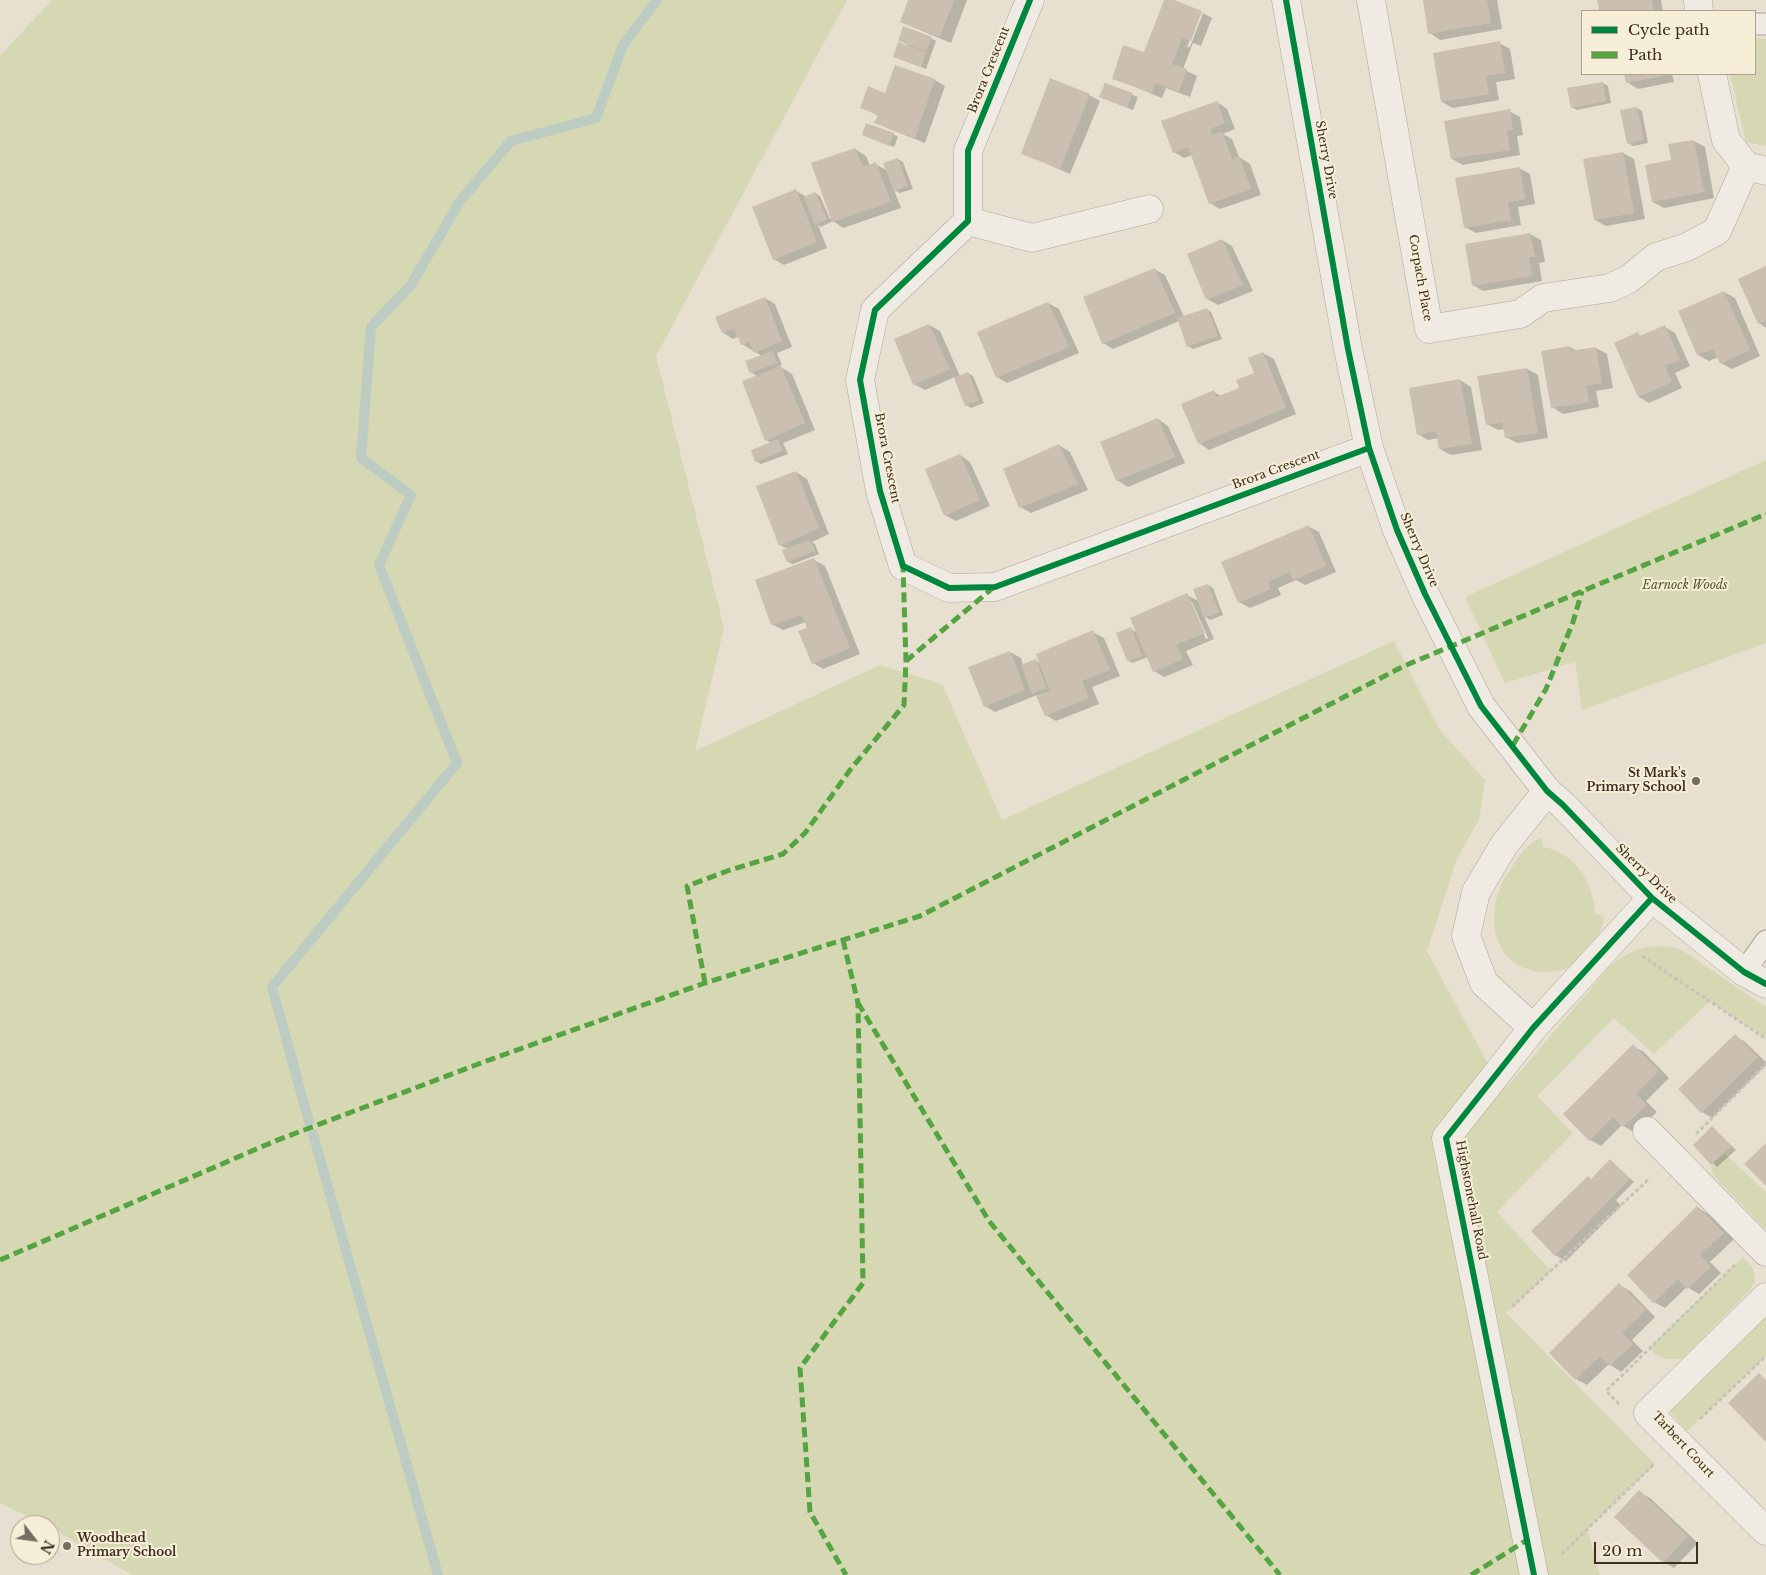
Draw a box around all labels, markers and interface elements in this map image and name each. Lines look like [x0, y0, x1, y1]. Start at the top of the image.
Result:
legend [1581, 10, 1756, 75]
text: Cycle path [1628, 20, 1710, 39]
street label: Brora Crescent [965, 25, 1013, 115]
text: Path [1628, 45, 1662, 64]
street label: Sherry Drive [1312, 119, 1340, 201]
street label: Corpach Place [1405, 233, 1435, 323]
street label: Brora Crescent [871, 411, 903, 505]
street label: Brora Crescent [1230, 447, 1322, 493]
street label: Sherry Drive [1397, 510, 1441, 590]
park label: Earnock Woods [1642, 579, 1728, 593]
place label: St Mark's Primary School [1587, 767, 1686, 795]
marker: St Mark's Primary School [1690, 775, 1702, 787]
street label: Sherry Drive [1612, 841, 1680, 907]
street label: Highstonehall Road [1452, 1139, 1490, 1261]
street label: Tarbert Court [1649, 1409, 1717, 1481]
north arrow [10, 1515, 60, 1565]
place label: Woodhead Primary School [77, 1532, 176, 1560]
scale bar [1596, 1532, 1700, 1564]
text: N [36, 1537, 58, 1557]
marker: Woodhead Primary School [61, 1540, 73, 1552]
text: 20 m [1602, 1541, 1642, 1560]

